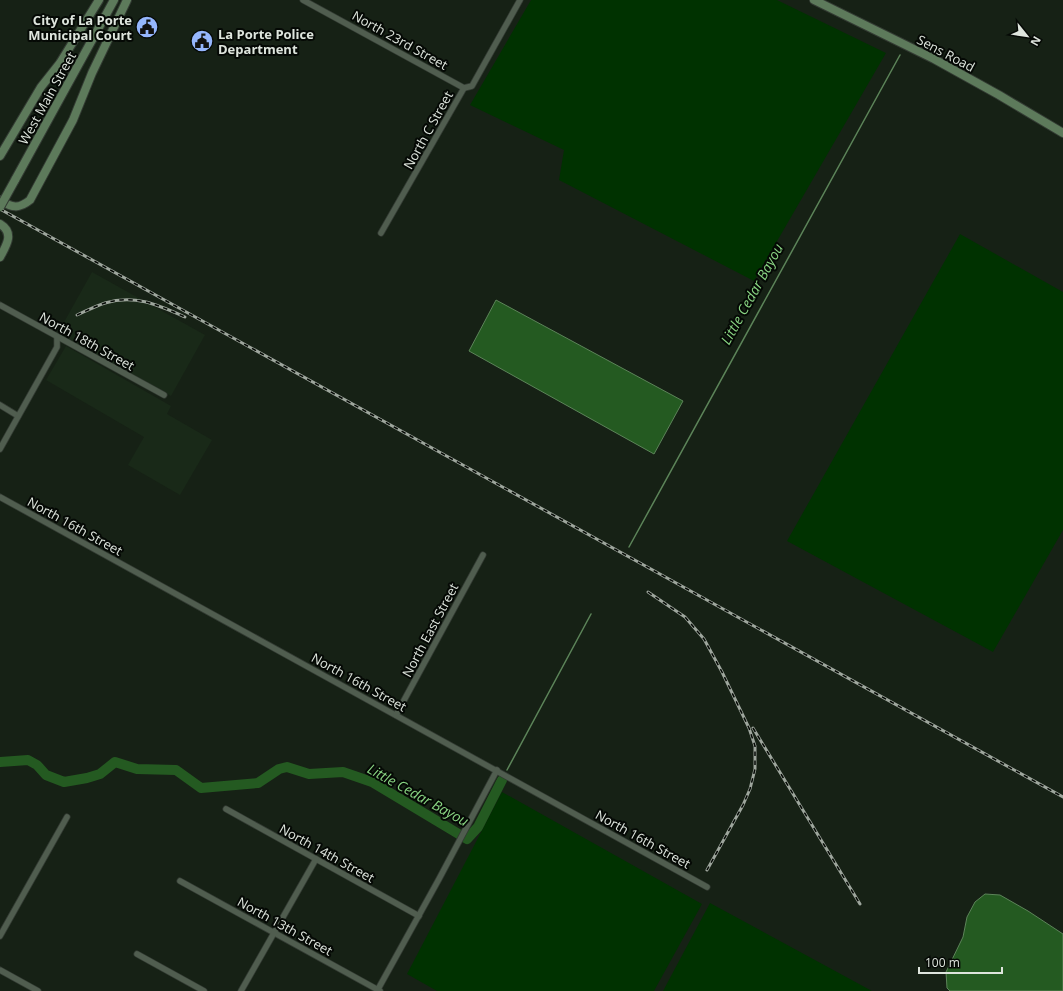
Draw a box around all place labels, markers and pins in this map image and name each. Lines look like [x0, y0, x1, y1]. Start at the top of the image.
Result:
place label: City of La Porte Municipal Court [28, 11, 132, 44]
public building icon: City of La Porte Municipal Court [134, 14, 160, 40]
place label: La Porte Police Department [218, 25, 314, 58]
public building icon: La Porte Police Department [189, 28, 215, 54]

